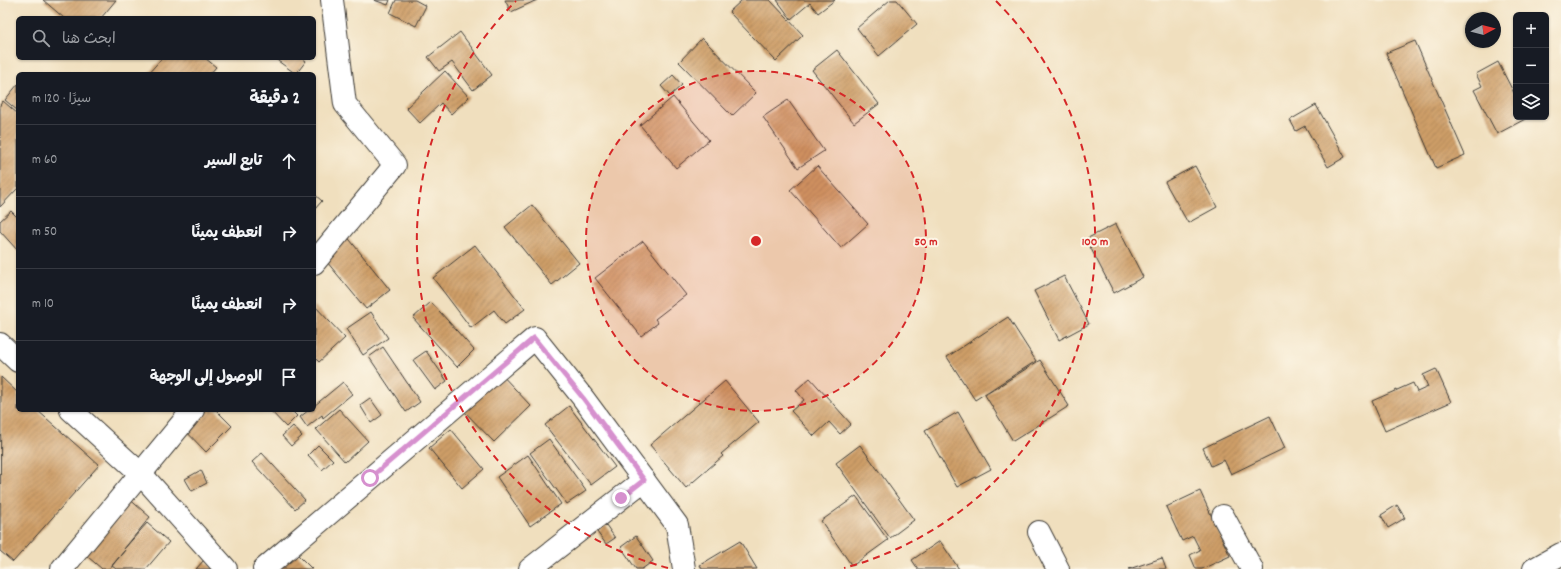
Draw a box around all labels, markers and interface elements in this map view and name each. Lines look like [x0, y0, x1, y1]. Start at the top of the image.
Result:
north arrow [1465, 12, 1501, 48]
map controls [1513, 12, 1549, 120]
button: + [1513, 12, 1549, 48]
search box [16, 16, 316, 60]
icon: search [30, 27, 52, 49]
text: ابحث هنا [62, 29, 116, 51]
button: − [1513, 48, 1549, 84]
button: layers [1513, 84, 1549, 120]
text: 2 دقيقة [249, 88, 300, 112]
text: سيرًا · 120 m [32, 90, 91, 109]
icon: ahead [278, 150, 300, 172]
text: 60 m [32, 151, 57, 170]
text: تابع السير [205, 151, 262, 173]
icon: right [278, 222, 300, 244]
text: 50 m [32, 223, 57, 242]
text: انعطف يمينًا [192, 223, 262, 245]
centre of rings [749, 234, 763, 248]
text: 50 m [914, 234, 938, 251]
text: 100 m [1082, 234, 1108, 251]
icon: right [278, 294, 300, 316]
text: 10 m [32, 295, 54, 314]
text: انعطف يمينًا [192, 295, 262, 317]
icon: arrive [278, 366, 300, 388]
text: الوصول إلى الوجهة [150, 367, 262, 389]
route start [361, 469, 379, 487]
route end [612, 489, 630, 507]

